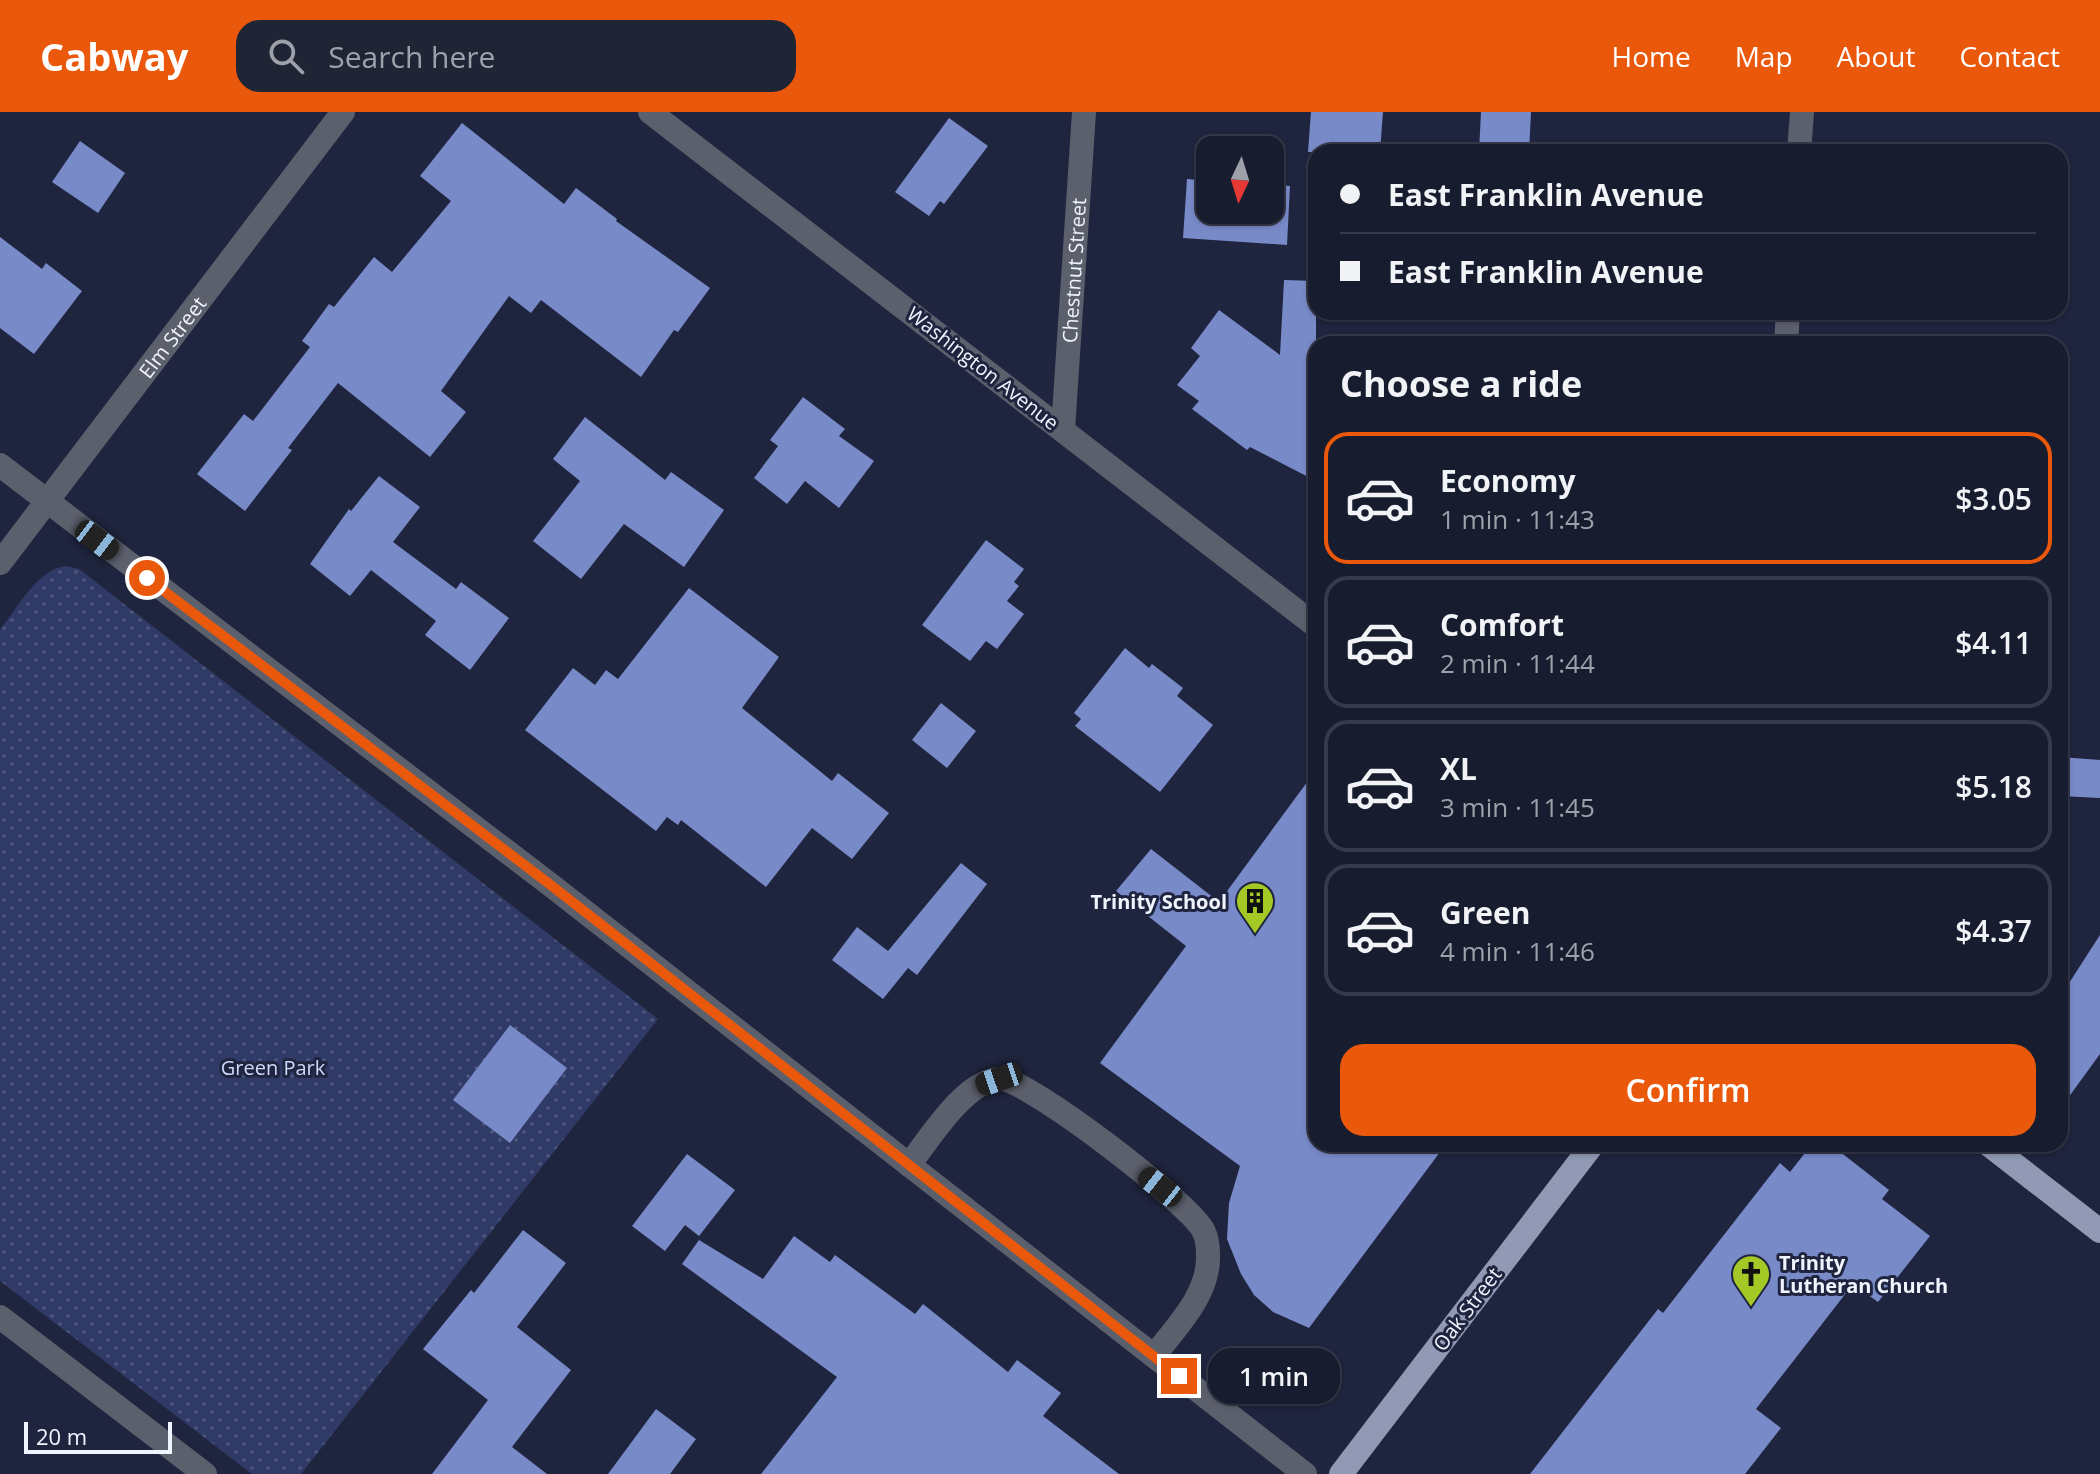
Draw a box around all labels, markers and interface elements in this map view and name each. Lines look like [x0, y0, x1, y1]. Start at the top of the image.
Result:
search box [236, 20, 796, 92]
text: Cabway [40, 30, 188, 82]
icon: search [264, 34, 308, 78]
text: Search here [328, 36, 495, 77]
text: Home [1612, 37, 1691, 75]
text: Map [1735, 37, 1793, 75]
text: About [1837, 37, 1915, 75]
text: Contact [1959, 37, 2060, 75]
north arrow [1196, 136, 1284, 224]
map controls [1196, 136, 1284, 224]
text: East Franklin Avenue [1388, 174, 1704, 215]
street label: Chestnut Street [1055, 197, 1092, 344]
text: East Franklin Avenue [1388, 251, 1704, 292]
street label: Elm Street [132, 291, 212, 383]
street label: Washington Avenue [901, 300, 1065, 436]
text: Choose a ride [1340, 359, 1582, 408]
text: Economy [1440, 460, 1576, 501]
icon: car [1344, 462, 1416, 534]
text: $3.05 [1955, 478, 2032, 519]
text: 1 min · 11:43 [1440, 501, 1595, 537]
car [71, 516, 123, 564]
route start [129, 560, 165, 596]
text: Comfort [1440, 604, 1564, 645]
icon: car [1344, 606, 1416, 678]
text: $4.11 [1955, 622, 2032, 663]
text: 2 min · 11:44 [1440, 645, 1595, 681]
text: XL [1440, 748, 1477, 789]
icon: car [1344, 750, 1416, 822]
text: $5.18 [1955, 766, 2032, 807]
text: 3 min · 11:45 [1440, 789, 1595, 825]
building icon: Trinity School [1234, 880, 1276, 935]
place label: Trinity School [1090, 888, 1227, 915]
text: Green [1440, 892, 1531, 933]
icon: car [1344, 894, 1416, 966]
text: $4.37 [1955, 910, 2032, 951]
text: 4 min · 11:46 [1440, 933, 1595, 969]
button: Confirm [1340, 1044, 2036, 1136]
park label: Green Park [221, 1054, 326, 1081]
car [972, 1060, 1026, 1098]
car [1134, 1163, 1186, 1211]
place label: Trinity Lutheran Church [1779, 1249, 1948, 1299]
church icon: Trinity Lutheran Church [1730, 1253, 1772, 1308]
street label: Oak Street [1427, 1262, 1507, 1356]
callout: 1 min [1207, 1348, 1339, 1404]
route end [1161, 1358, 1197, 1394]
text: 1 min [1239, 1358, 1309, 1394]
scale bar [24, 1418, 172, 1454]
text: 20 m [36, 1421, 87, 1451]

